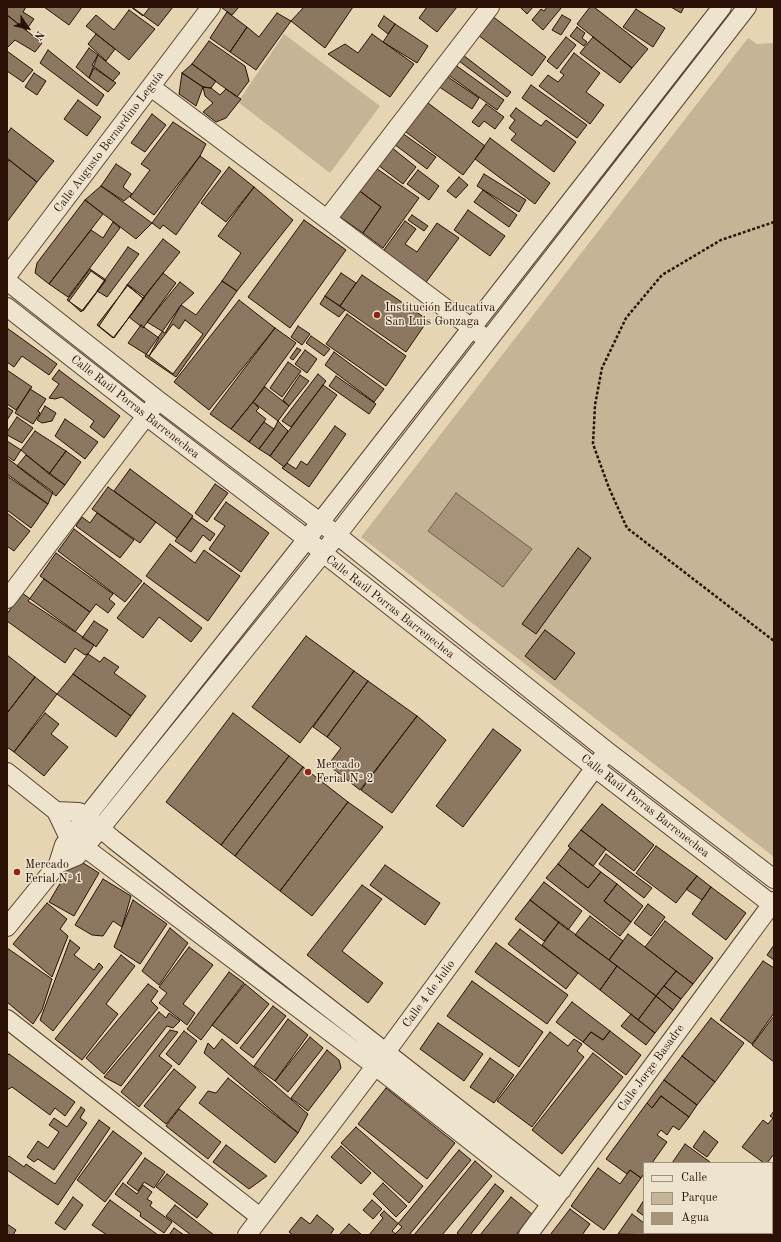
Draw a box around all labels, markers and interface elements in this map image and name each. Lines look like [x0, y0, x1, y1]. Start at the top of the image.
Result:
north arrow [8, 8, 48, 48]
text: N [31, 28, 45, 42]
street label: Calle Augusto Bernardino Leguía [51, 68, 167, 216]
place label: Institución Educativa San Luis Gonzaga [385, 301, 495, 329]
marker: Institución Educativa San Luis Gonzaga [372, 310, 382, 320]
street label: Calle Raúl Porras Barrenechea [68, 352, 202, 462]
street label: Calle Raúl Porras Barrenechea [323, 552, 457, 662]
street label: Calle Raúl Porras Barrenechea [578, 751, 712, 861]
place label: Mercado Ferial Nº 2 [316, 758, 374, 786]
marker: Mercado Ferial Nº 2 [303, 767, 313, 777]
place label: Mercado Ferial Nº 1 [25, 858, 83, 886]
marker: Mercado Ferial Nº 1 [12, 867, 22, 877]
street label: Calle 4 de Julio [400, 957, 458, 1031]
street label: Calle Jorge Basadre [615, 1022, 687, 1114]
legend [643, 1162, 773, 1234]
text: Calle [681, 1172, 707, 1184]
text: Parque [681, 1192, 717, 1204]
text: Agua [681, 1212, 709, 1224]

